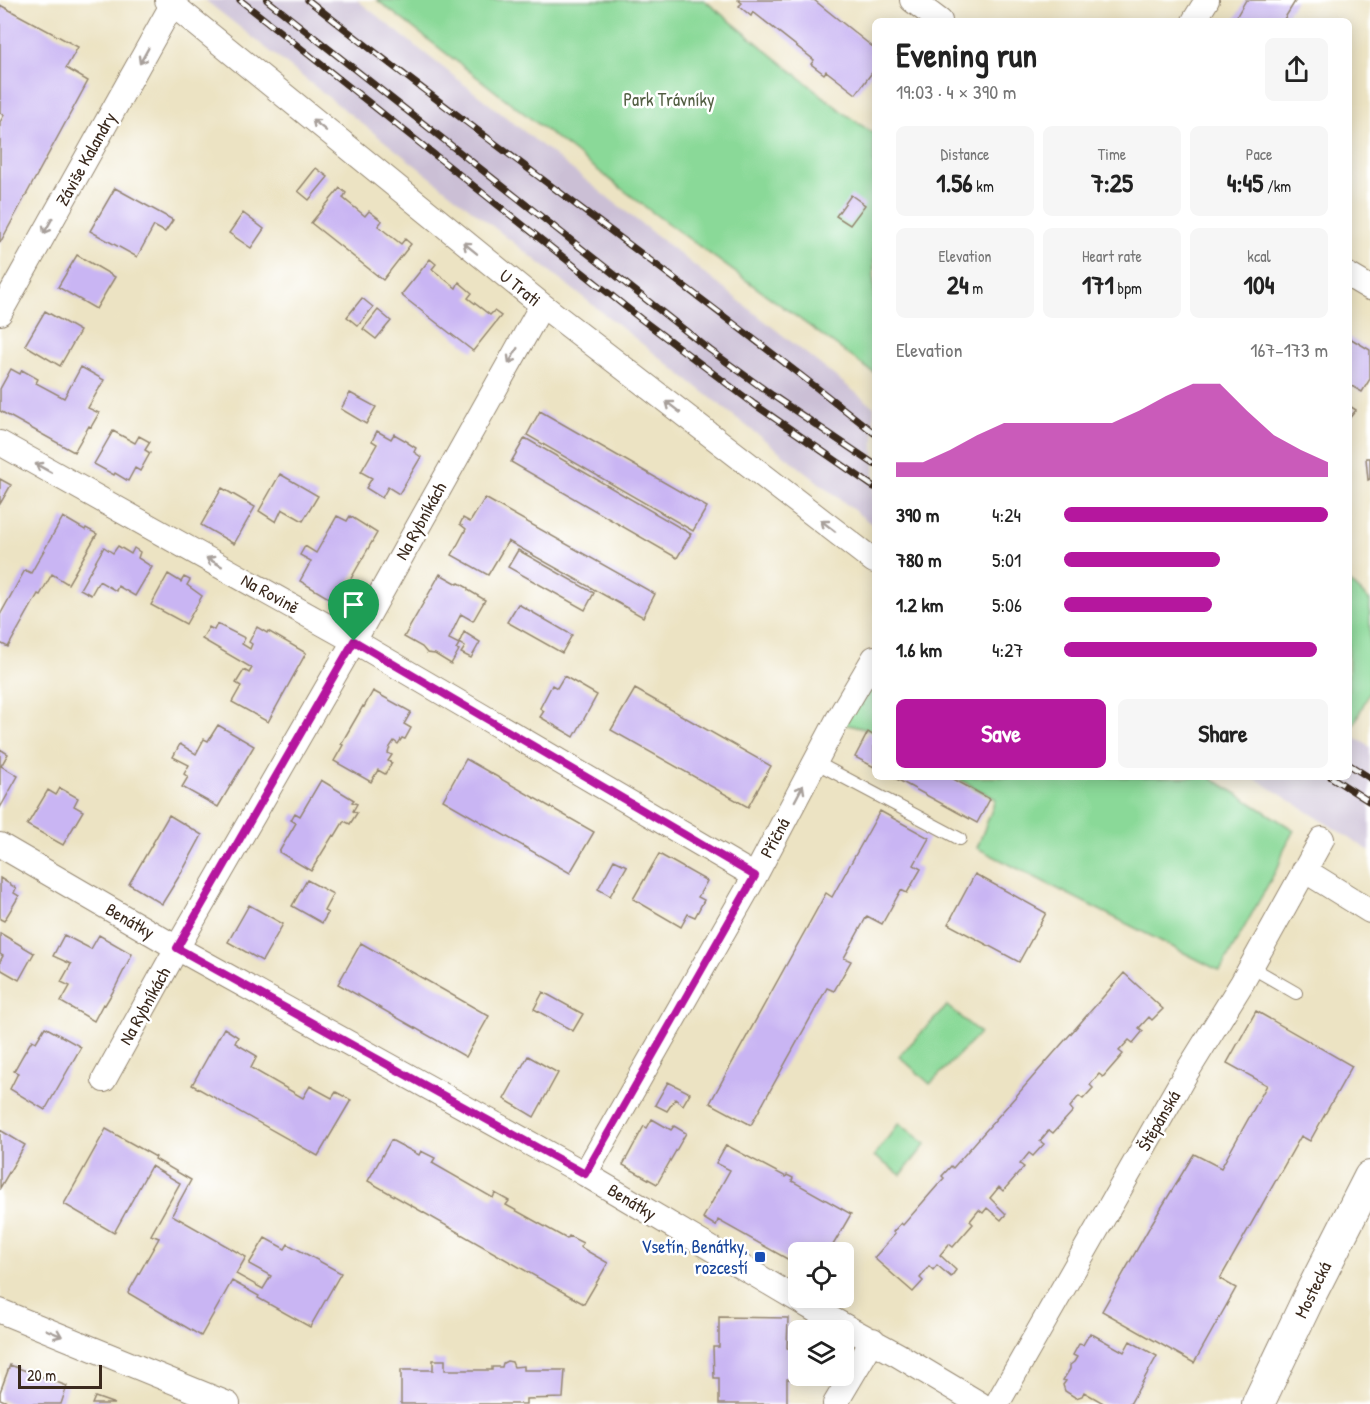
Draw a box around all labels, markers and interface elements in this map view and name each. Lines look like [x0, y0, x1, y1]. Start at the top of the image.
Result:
text: Evening run [896, 33, 1037, 77]
button: share [1265, 38, 1328, 101]
one-way arrow [138, 47, 150, 64]
text: 19:03 · 4 × 390 m [896, 78, 1016, 105]
park label: Park Trávníky [623, 87, 715, 112]
street label: Záviše Kalandry [49, 107, 122, 210]
one-way arrow [311, 118, 327, 131]
text: Distance [941, 143, 989, 165]
text: Time [1098, 143, 1126, 165]
text: Pace [1246, 143, 1272, 165]
text: 1.56 [936, 165, 973, 200]
text: 7:25 [1091, 165, 1133, 200]
text: 4:45 [1227, 165, 1263, 200]
text: km [973, 175, 994, 197]
text: /km [1263, 175, 1291, 197]
one-way arrow [42, 217, 54, 234]
one-way arrow [463, 241, 479, 254]
text: Elevation [938, 245, 992, 267]
text: Heart rate [1082, 245, 1142, 267]
text: kcal [1247, 245, 1271, 267]
street label: U Trati [494, 263, 546, 312]
text: 24 [947, 267, 969, 302]
text: 171 [1082, 267, 1114, 302]
text: 104 [1244, 267, 1274, 302]
text: m [969, 277, 983, 299]
text: bpm [1114, 277, 1142, 299]
text: Elevation [896, 336, 962, 363]
text: 167–173 m [1250, 336, 1328, 363]
one-way arrow [507, 347, 518, 365]
one-way arrow [666, 400, 682, 413]
one-way arrow [35, 461, 52, 473]
street label: Na Rybníkách [389, 477, 452, 564]
text: 390 m [896, 501, 939, 528]
text: 4:24 [992, 501, 1021, 528]
one-way arrow [820, 519, 836, 532]
text: 780 m [896, 546, 942, 573]
text: 5:01 [992, 546, 1021, 573]
one-way arrow [205, 556, 222, 568]
street label: Na Rovině [237, 567, 304, 620]
pin [328, 579, 379, 641]
icon: arrive [337, 588, 370, 621]
text: 1.2 km [896, 591, 943, 618]
text: 5:06 [992, 591, 1022, 618]
text: 1.6 km [896, 636, 942, 663]
text: 4:27 [992, 636, 1023, 663]
button: Save [896, 699, 1106, 768]
button: Share [1118, 699, 1328, 768]
one-way arrow [793, 785, 805, 802]
street label: Příčná [754, 813, 795, 862]
street label: Benátky [101, 897, 160, 945]
street label: Na Rybníkách [113, 962, 176, 1049]
street label: Štěpánská [1131, 1086, 1186, 1156]
street label: Benátky [603, 1177, 662, 1226]
place label: Vsetín, Benátky, rozcestí [641, 1234, 748, 1280]
map controls [788, 1242, 854, 1386]
button: locate [788, 1242, 854, 1308]
marker: Vsetín, Benátky, rozcestí [753, 1250, 767, 1264]
street label: Mostecká [1288, 1257, 1337, 1322]
button: layers [788, 1320, 854, 1386]
one-way arrow [44, 1328, 63, 1339]
scale bar [18, 1362, 102, 1390]
text: 20 m [27, 1364, 56, 1386]

